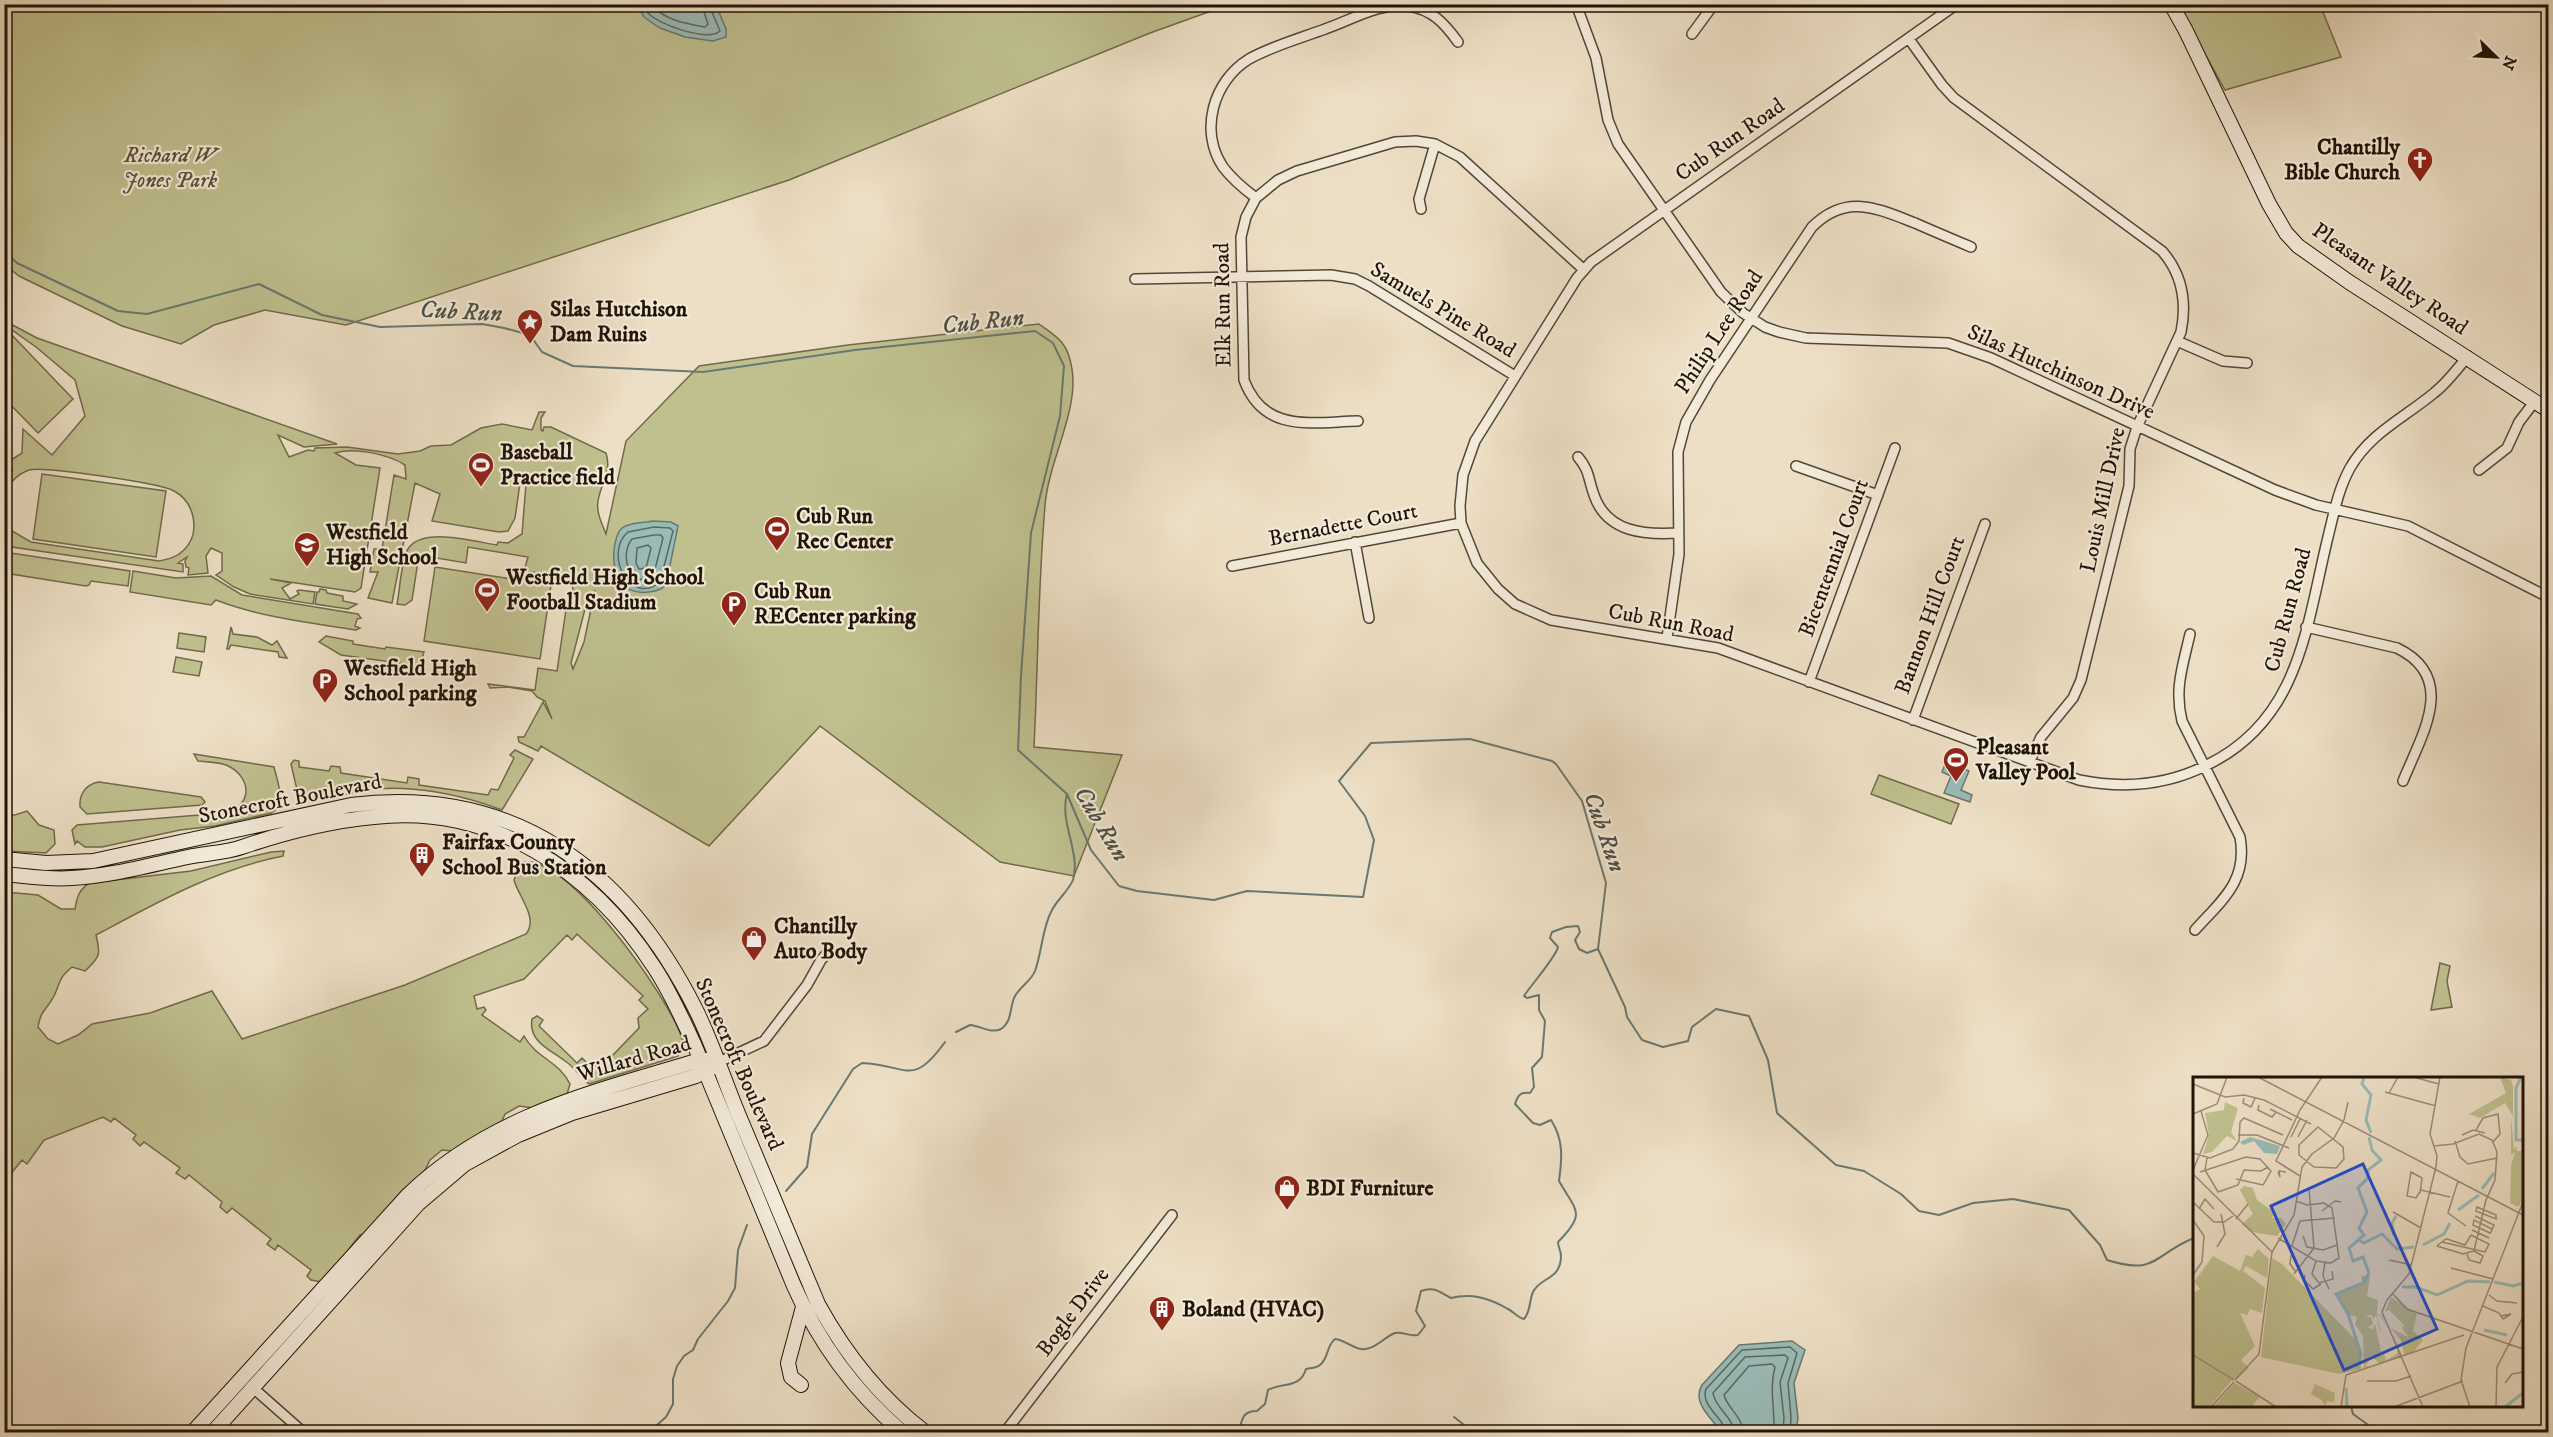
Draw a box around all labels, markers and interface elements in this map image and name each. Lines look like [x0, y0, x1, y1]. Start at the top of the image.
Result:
north arrow [2466, 27, 2526, 87]
text: N [2497, 53, 2521, 73]
street label: Cub Run Road [1670, 92, 1790, 188]
place label: Chantilly Bible Church [2284, 134, 2401, 186]
park label: Richard W Jones Park [123, 142, 221, 194]
church icon: Chantilly Bible Church [2405, 145, 2435, 183]
street label: Pleasant Valley Road [2307, 217, 2473, 341]
street label: Elk Run Road [1208, 242, 1238, 368]
street label: Samuels Pine Road [1365, 256, 1521, 364]
street label: Philip Lee Road [1669, 265, 1769, 399]
water label: Cub Run [419, 295, 503, 329]
place label: Silas Hutchison Dam Ruins [550, 296, 688, 348]
water label: Cub Run [940, 303, 1026, 341]
place icon: Silas Hutchison Dam Ruins [515, 307, 545, 345]
street label: Silas Hutchinson Drive [1963, 318, 2159, 426]
street label: Louis Mill Drive [2074, 425, 2132, 575]
place label: Baseball Practice field [500, 439, 616, 491]
sports icon: Baseball Practice field [466, 450, 496, 488]
street label: Bicentennial Court [1793, 475, 1875, 641]
street label: Bernadette Court [1266, 497, 1420, 553]
place label: Cub Run Rec Center [796, 503, 894, 555]
sports icon: Cub Run Rec Center [762, 514, 792, 552]
place label: Westfield High School [325, 519, 438, 571]
school or university icon: Westfield High School [292, 530, 322, 568]
street label: Bannon Hill Court [1889, 532, 1971, 698]
street label: Cub Run Road [2258, 545, 2318, 675]
place label: Westfield High School Football Stadium [505, 564, 704, 616]
sports icon: Westfield High School Football Stadium [472, 575, 502, 613]
place label: Cub Run RECenter parking [754, 578, 917, 630]
parking icon: Cub Run RECenter parking [719, 589, 749, 627]
street label: Cub Run Road [1606, 598, 1736, 648]
place label: Westfield High School parking [343, 655, 478, 707]
parking icon: Westfield High School parking [310, 666, 340, 704]
place label: Pleasant Valley Pool [1975, 734, 2076, 786]
sports icon: Pleasant Valley Pool [1941, 745, 1971, 783]
street label: Stonecroft Boulevard [196, 768, 384, 830]
water label: Cub Run [1067, 781, 1135, 867]
water label: Cub Run [1576, 788, 1632, 876]
place label: Fairfax County School Bus Station [442, 829, 607, 881]
building icon: Fairfax County School Bus Station [407, 840, 437, 878]
place label: Chantilly Auto Body [773, 913, 868, 965]
shop icon: Chantilly Auto Body [739, 924, 769, 962]
street label: Stonecroft Boulevard [689, 974, 789, 1154]
street label: Willard Road [573, 1030, 694, 1088]
inset map [2193, 1077, 2523, 1407]
shop icon: BDI Furniture [1272, 1173, 1302, 1211]
place label: BDI Furniture [1306, 1175, 1434, 1202]
street label: Bogle Drive [1031, 1262, 1115, 1362]
building icon: Boland (HVAC) [1147, 1294, 1177, 1332]
place label: Boland (HVAC) [1182, 1296, 1324, 1323]

